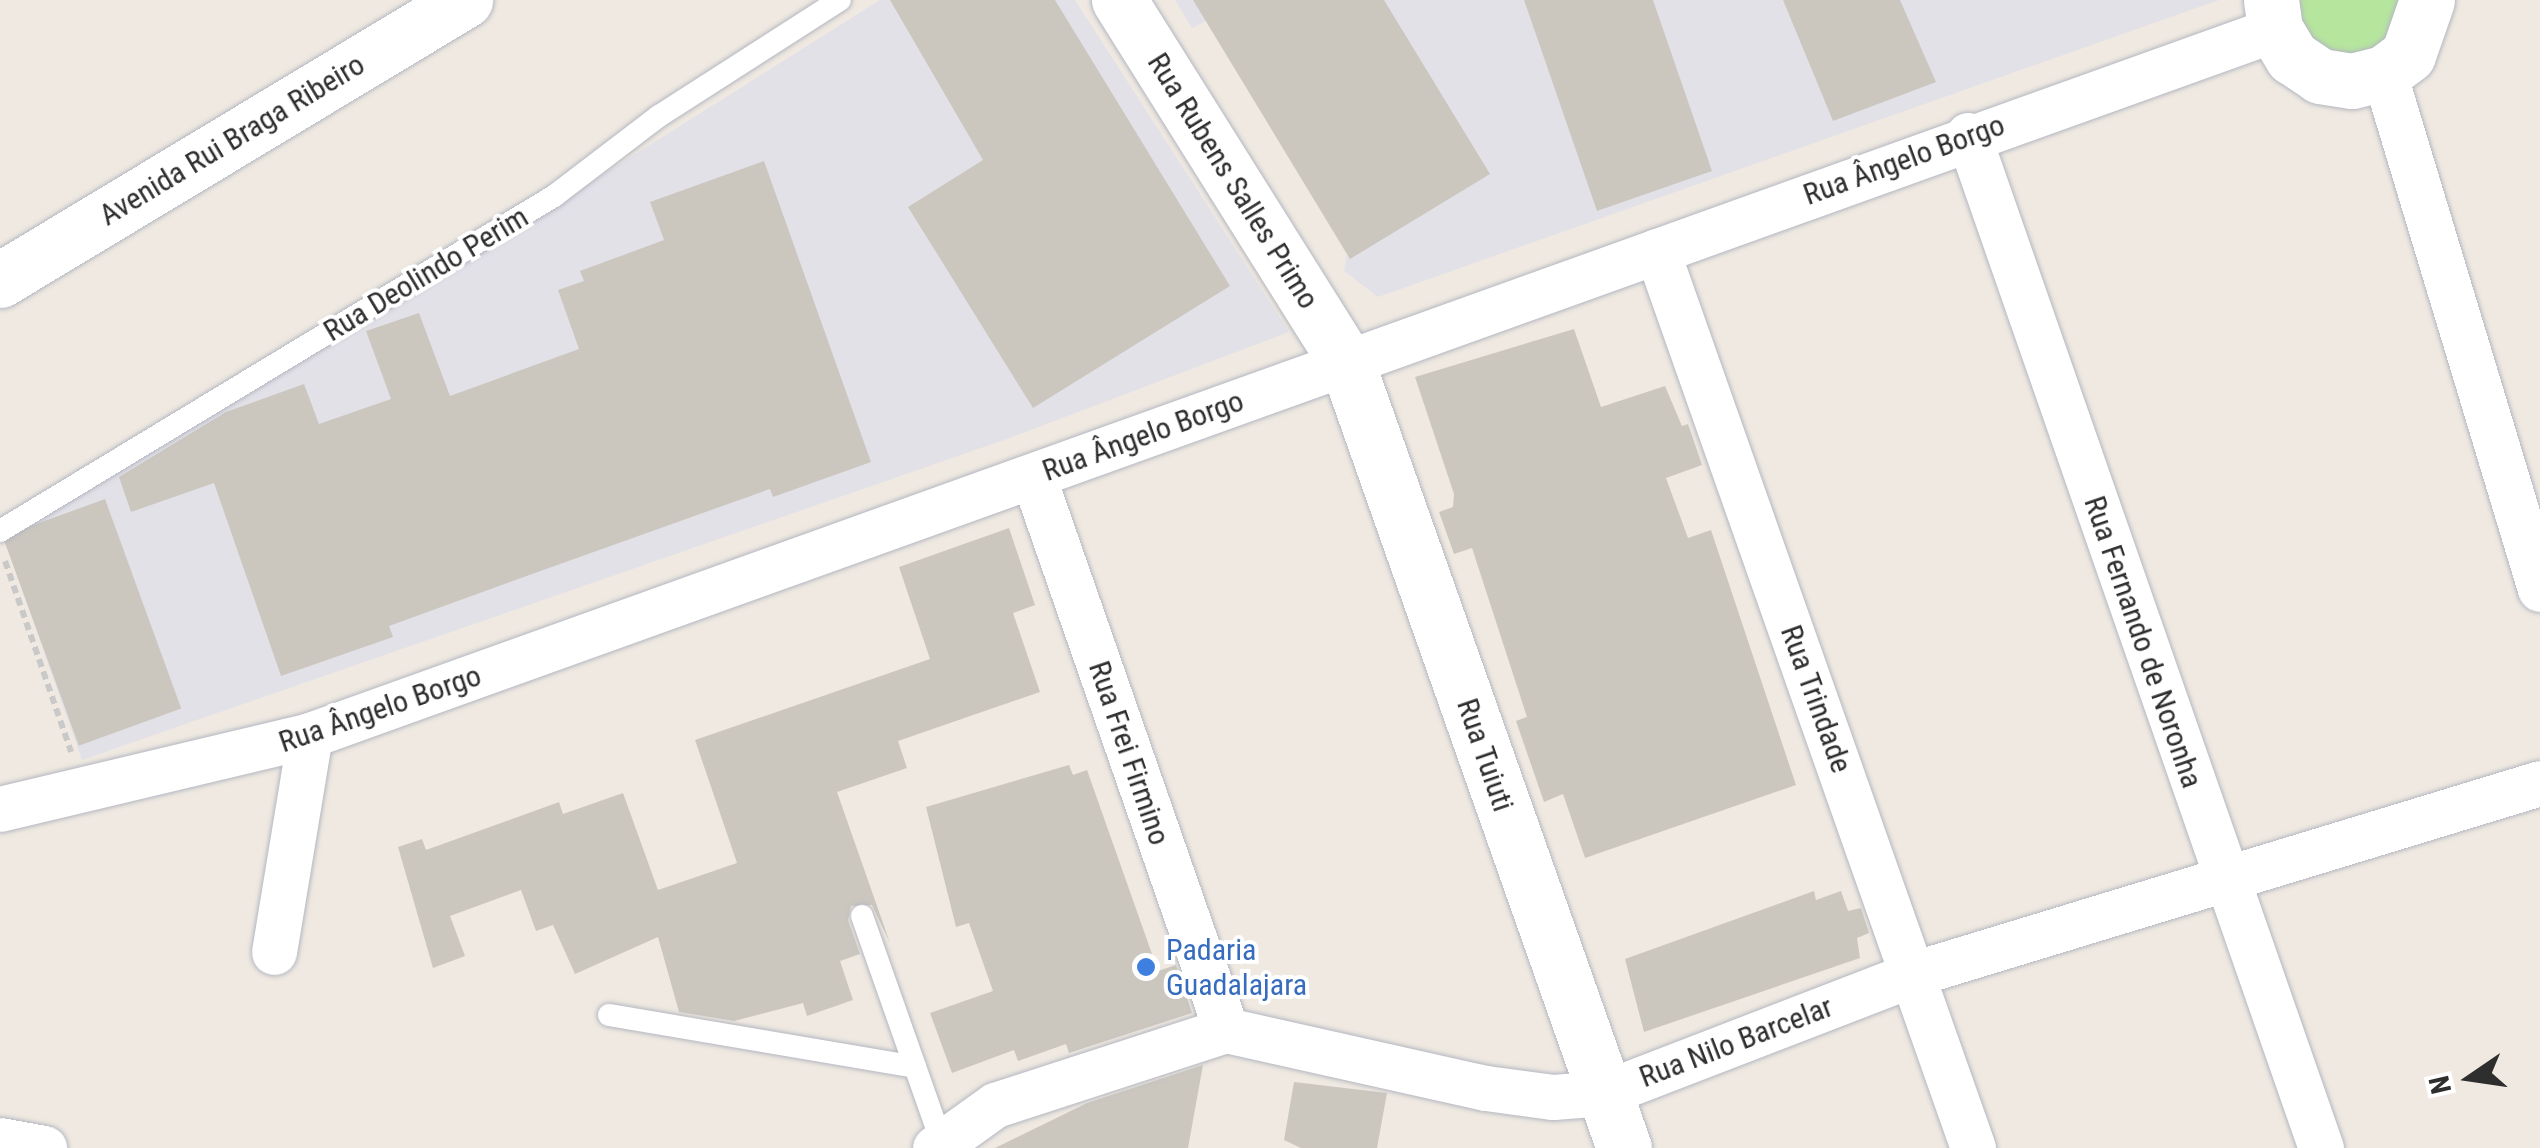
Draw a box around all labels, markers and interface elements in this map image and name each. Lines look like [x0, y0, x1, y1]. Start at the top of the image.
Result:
street label: Avenida Rui Braga Ribeiro [93, 47, 371, 233]
street label: Rua Rubens Salles Primo [1140, 47, 1326, 315]
street label: Rua Ângelo Borgo [1799, 107, 2009, 213]
street label: Rua Deolindo Perim [317, 199, 535, 349]
street label: Rua Ângelo Borgo [1038, 383, 1248, 489]
street label: Rua Fernando de Noronha [2076, 491, 2210, 793]
street label: Rua Trindade [1773, 620, 1859, 778]
street label: Rua Frei Firmino [1081, 656, 1177, 850]
street label: Rua Ângelo Borgo [274, 658, 486, 760]
street label: Rua Tuiuti [1449, 694, 1521, 816]
place label: Padaria Guadalajara [1166, 932, 1307, 1002]
marker: Padaria Guadalajara [1135, 956, 1157, 978]
street label: Rua Nilo Barcelar [1634, 989, 1838, 1095]
north arrow [2420, 1028, 2520, 1128]
text: N [2422, 1073, 2458, 1097]

